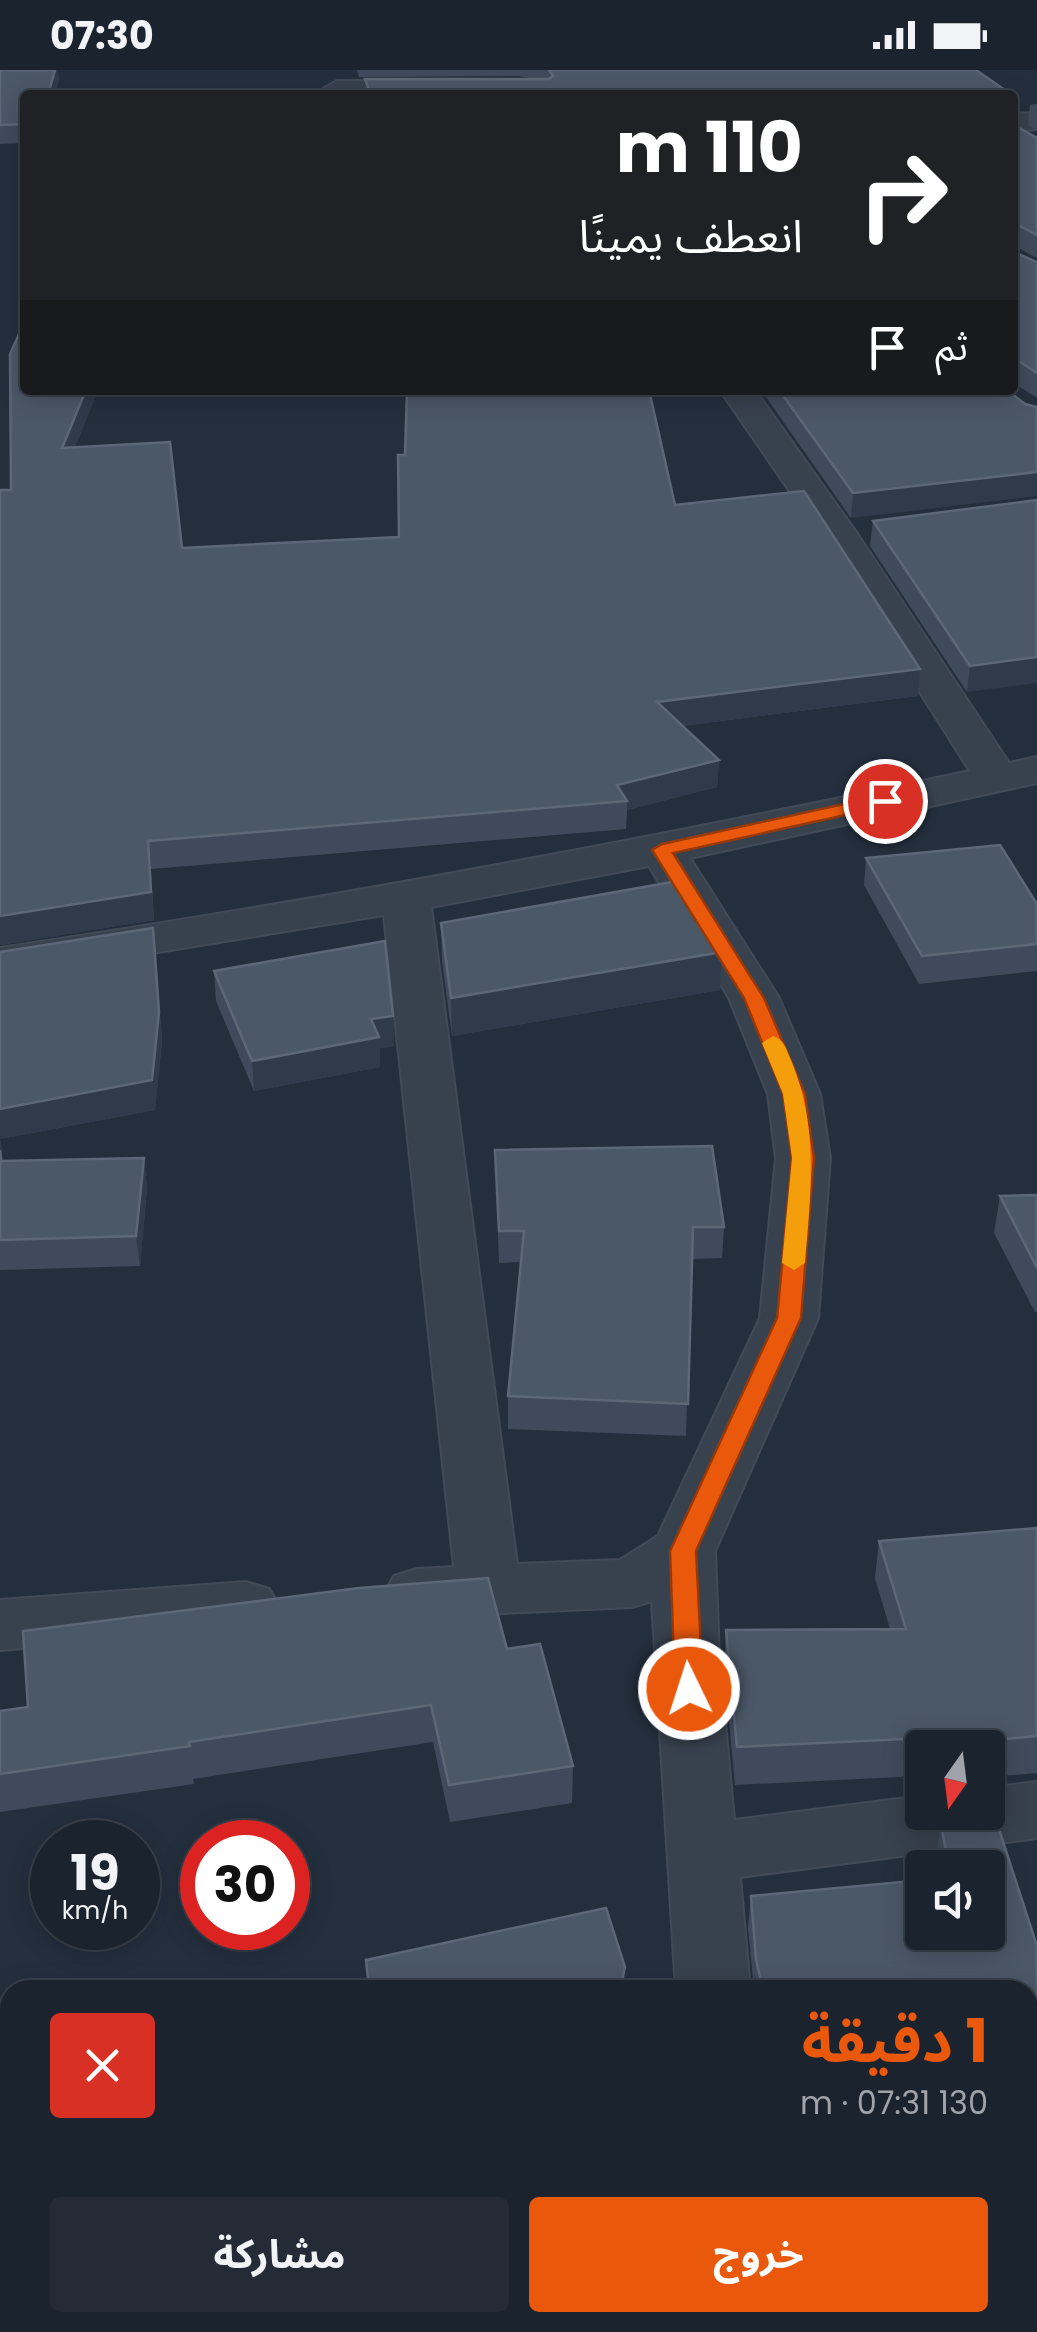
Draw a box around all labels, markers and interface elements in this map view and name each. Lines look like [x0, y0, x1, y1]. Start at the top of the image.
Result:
text: 07:30 [50, 9, 154, 62]
text: 110 m [616, 98, 803, 197]
icon: right [838, 130, 968, 260]
text: انعطف يمينًا [579, 205, 803, 268]
icon: arrive [860, 320, 915, 375]
text: ثم [935, 320, 968, 373]
pin [843, 759, 928, 844]
icon: arrive [858, 774, 913, 829]
position arrow [637, 1637, 741, 1741]
north arrow [905, 1730, 1005, 1830]
map controls [905, 1730, 1005, 1950]
speed limit sign: 30 [180, 1820, 310, 1950]
text: 19 [70, 1837, 120, 1908]
button: sound [905, 1850, 1005, 1950]
text: km/h [62, 1893, 128, 1928]
text: 1 دقيقة [802, 1999, 988, 2083]
button: close [50, 2013, 155, 2118]
text: 130 m · 07:31 [800, 2080, 988, 2125]
button: مشاركة [50, 2197, 509, 2312]
button: خروج [529, 2197, 988, 2312]

